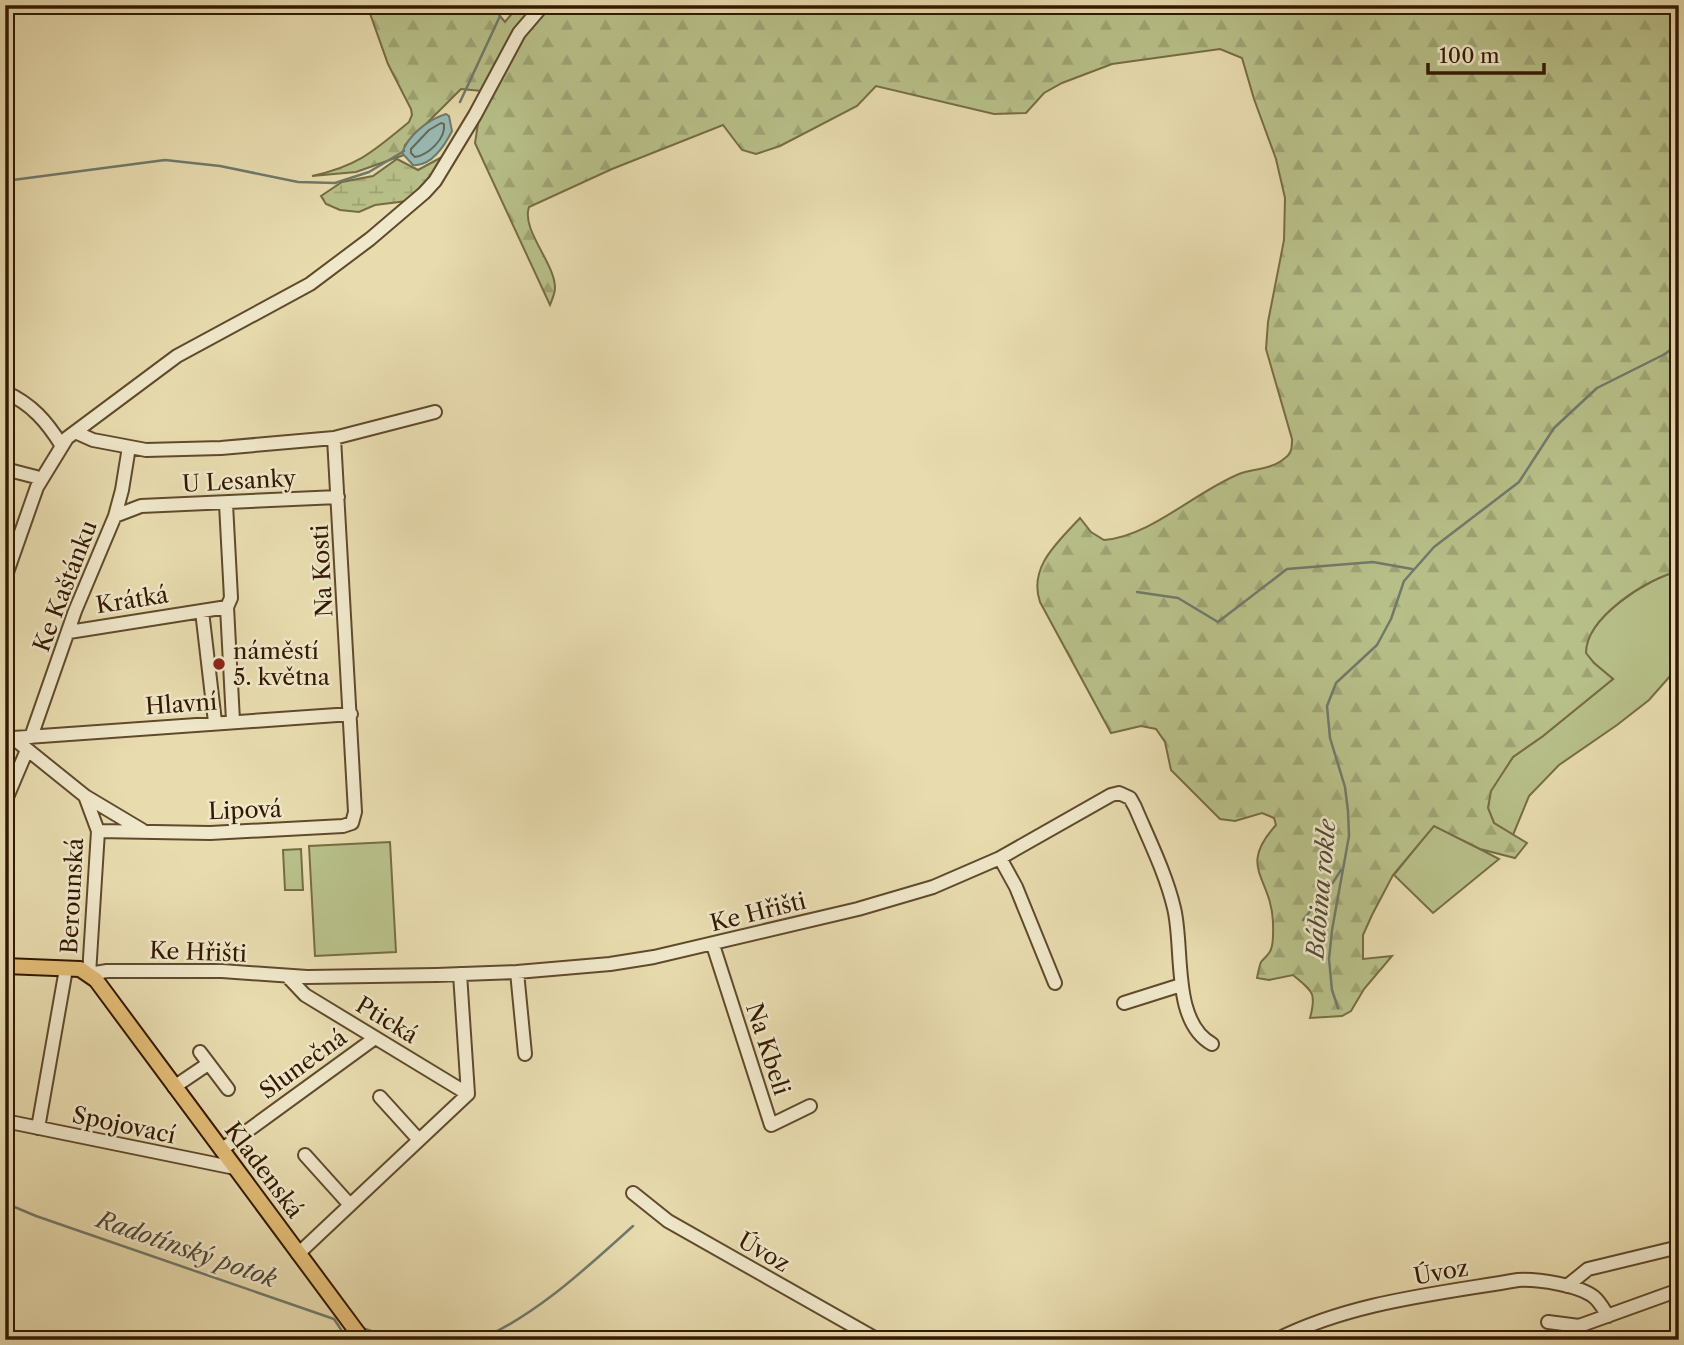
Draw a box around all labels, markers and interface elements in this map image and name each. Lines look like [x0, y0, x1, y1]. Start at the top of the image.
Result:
scale bar [1428, 32, 1544, 76]
text: 100 m [1439, 43, 1500, 68]
street label: U Lesanky [181, 464, 297, 498]
street label: Ke Kaštánku [27, 516, 103, 656]
street label: Na Kosti [306, 524, 338, 618]
street label: Krátká [94, 580, 171, 620]
place label: náměstí 5. května [233, 637, 331, 691]
marker: náměstí 5. května [211, 656, 227, 672]
street label: Hlavní [144, 688, 218, 720]
street label: Lipová [208, 795, 283, 825]
water label: Bábina rokle [1300, 817, 1342, 962]
street label: Berounská [55, 836, 89, 955]
street label: Ke Hřišti [707, 887, 809, 937]
street label: Ke Hřišti [149, 936, 247, 968]
street label: Ptická [351, 991, 424, 1050]
street label: Na Kbeli [740, 1000, 796, 1098]
street label: Slunečná [254, 1023, 353, 1105]
street label: Spojovací [70, 1100, 178, 1150]
street label: Kladenská [219, 1116, 310, 1224]
water label: Radotínský potok [91, 1204, 281, 1294]
street label: Úvoz [733, 1226, 795, 1278]
street label: Úvoz [1411, 1253, 1471, 1291]

